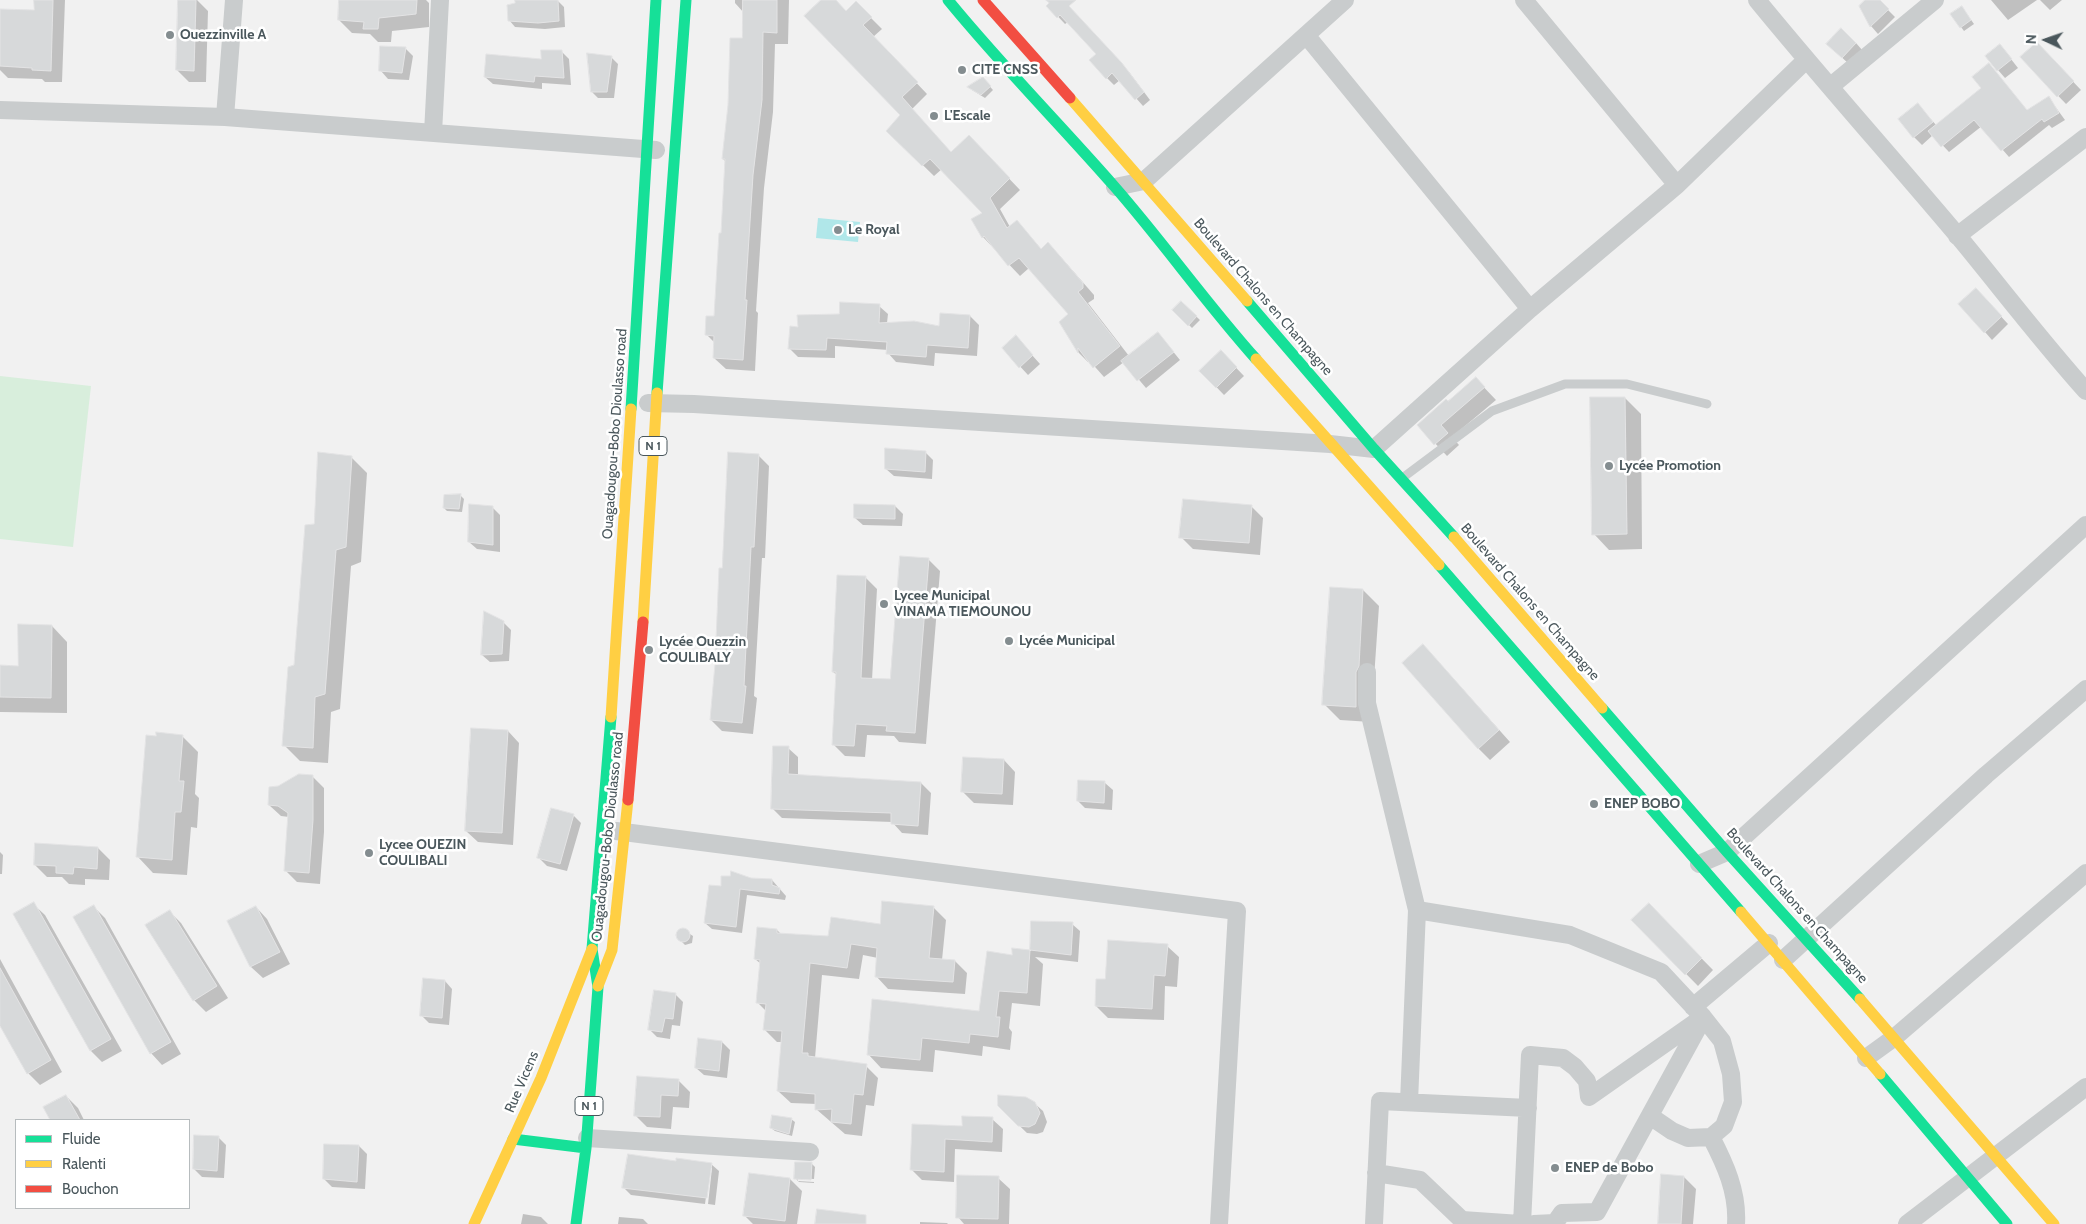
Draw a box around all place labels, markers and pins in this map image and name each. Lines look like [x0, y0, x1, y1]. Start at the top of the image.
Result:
place label: Ouezzinville A [180, 27, 266, 43]
marker: Ouezzinville A [164, 29, 176, 41]
place label: CITE CNSS [972, 62, 1038, 78]
marker: CITE CNSS [956, 64, 968, 76]
place label: L'Escale [944, 108, 990, 124]
marker: L'Escale [928, 110, 940, 122]
place label: Le Royal [848, 222, 900, 238]
marker: Le Royal [832, 224, 844, 236]
place label: Lycée Promotion [1619, 458, 1721, 474]
marker: Lycée Promotion [1603, 460, 1615, 472]
place label: Lycee Municipal VINAMA TIEMOUNOU [894, 588, 1031, 620]
marker: Lycee Municipal VINAMA TIEMOUNOU [878, 598, 890, 610]
place label: Lycée Municipal [1019, 633, 1115, 649]
place label: Lycée Ouezzin COULIBALY [659, 634, 746, 666]
marker: Lycée Municipal [1003, 635, 1015, 647]
marker: Lycée Ouezzin COULIBALY [643, 644, 655, 656]
place label: ENEP BOBO [1604, 796, 1680, 812]
marker: ENEP BOBO [1588, 798, 1600, 810]
place label: Lycee OUEZIN COULIBALI [379, 837, 466, 870]
marker: Lycee OUEZIN COULIBALI [363, 847, 375, 859]
place label: ENEP de Bobo [1565, 1160, 1653, 1176]
marker: ENEP de Bobo [1549, 1162, 1561, 1174]

